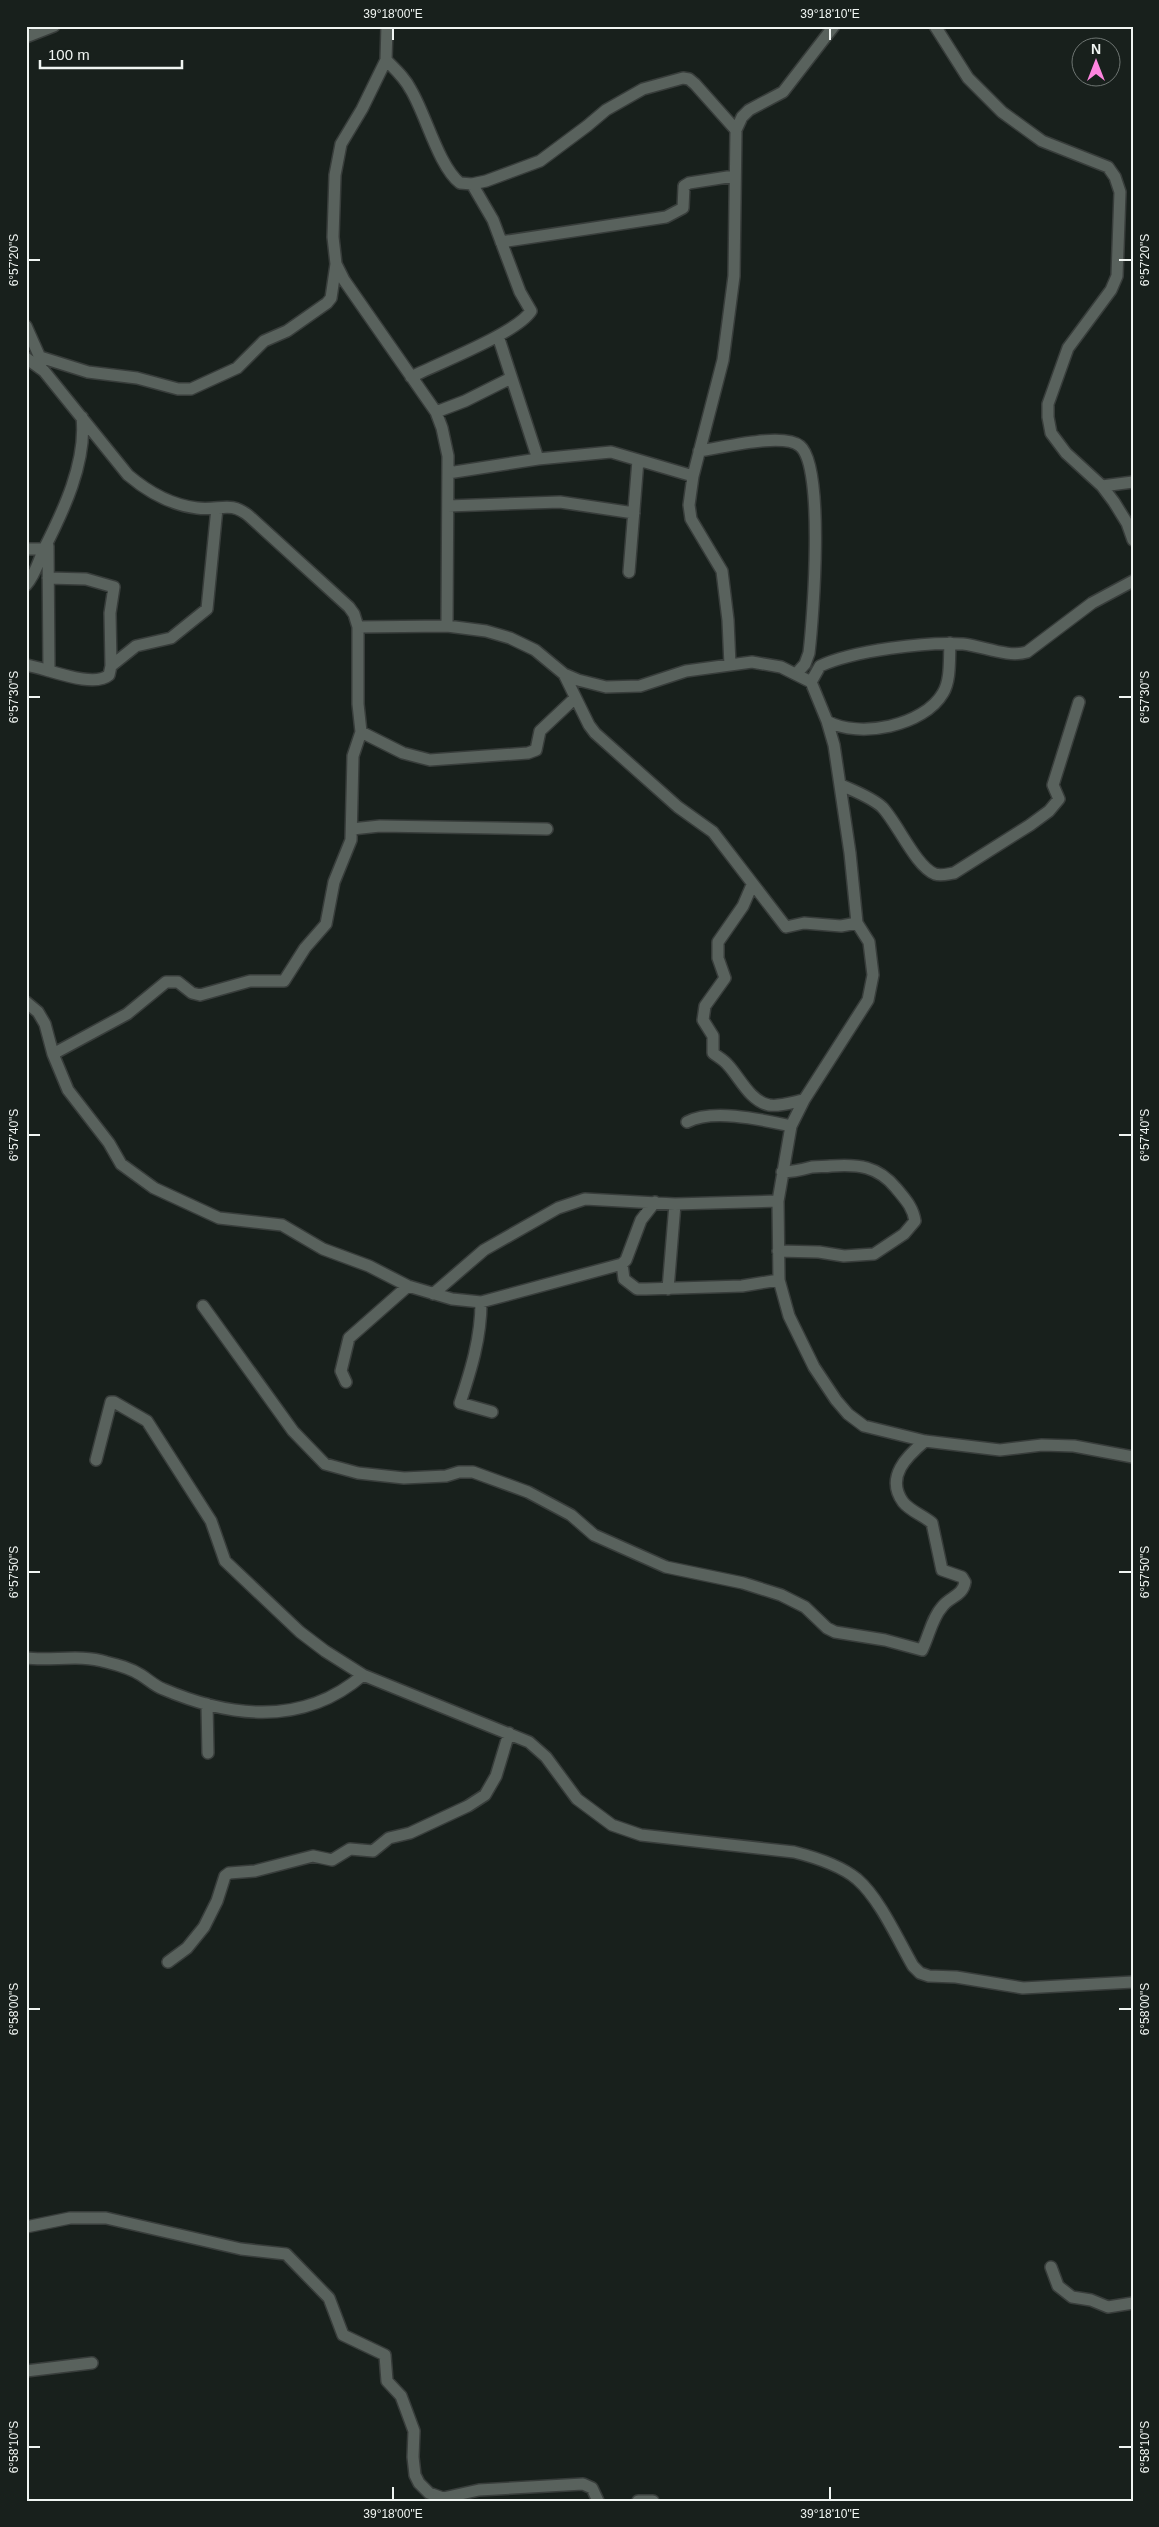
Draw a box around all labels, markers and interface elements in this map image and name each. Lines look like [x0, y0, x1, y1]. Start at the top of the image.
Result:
text: 39°18'00"E [363, 7, 423, 21]
text: 39°18'10"E [800, 7, 860, 21]
scale bar [40, 38, 182, 70]
north arrow [1072, 38, 1122, 88]
text: N [1091, 41, 1101, 57]
text: 100 m [48, 46, 90, 63]
text: 6°57'20"S [7, 234, 21, 286]
text: 6°57'20"S [1138, 234, 1152, 286]
text: 6°57'30"S [7, 671, 21, 723]
text: 6°57'30"S [1138, 671, 1152, 723]
text: 6°57'40"S [7, 1109, 21, 1161]
text: 6°57'40"S [1138, 1109, 1152, 1161]
text: 6°57'50"S [7, 1546, 21, 1598]
text: 6°57'50"S [1138, 1546, 1152, 1598]
text: 6°58'00"S [7, 1983, 21, 2035]
text: 6°58'00"S [1138, 1983, 1152, 2035]
text: 6°58'10"S [7, 2421, 21, 2473]
text: 6°58'10"S [1138, 2421, 1152, 2473]
text: 39°18'00"E [363, 2507, 423, 2521]
text: 39°18'10"E [800, 2507, 860, 2521]

